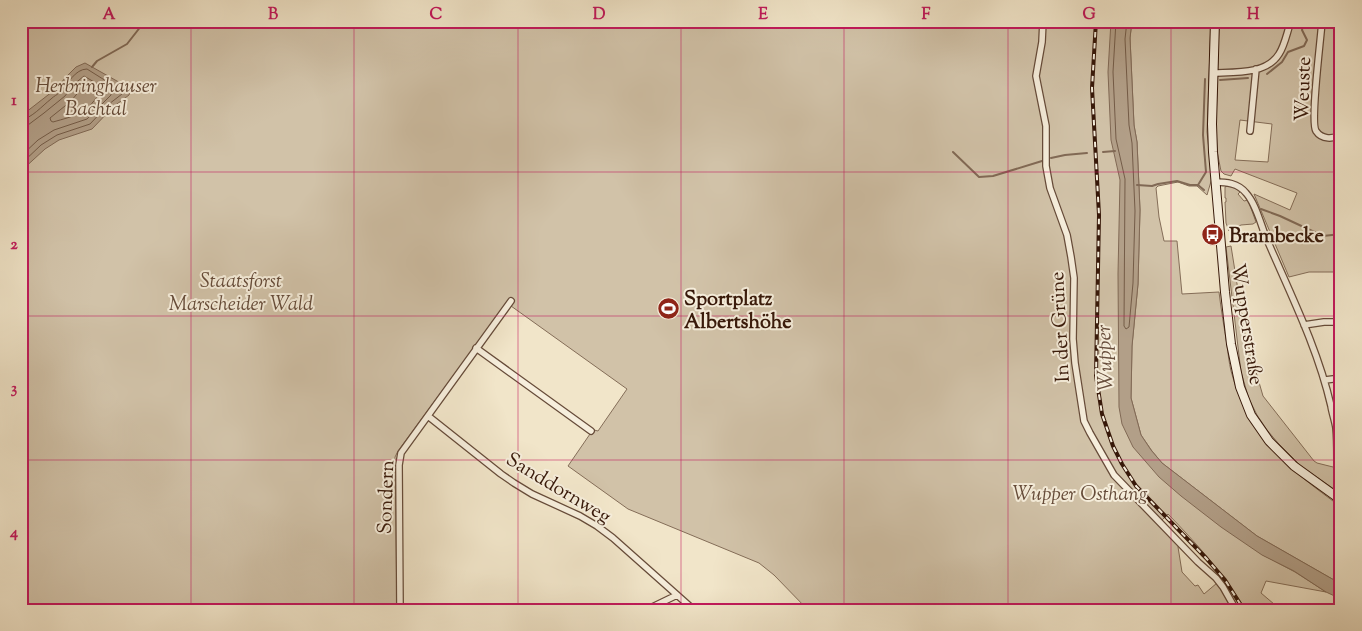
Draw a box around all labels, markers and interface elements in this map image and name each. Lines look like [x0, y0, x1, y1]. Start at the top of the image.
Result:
text: A [103, 4, 116, 27]
text: B [268, 4, 278, 27]
text: C [430, 4, 443, 27]
text: D [593, 4, 606, 27]
text: E [758, 4, 768, 27]
text: F [922, 4, 931, 27]
text: G [1082, 4, 1096, 27]
text: H [1247, 4, 1260, 27]
street label: Weuste [1289, 56, 1320, 122]
park label: Herbringhauser Bachtal [35, 73, 157, 125]
text: 1 [11, 90, 17, 113]
bus stop icon: Brambecke [1201, 223, 1225, 247]
place label: Brambecke [1229, 223, 1324, 252]
text: 2 [10, 234, 18, 257]
street label: Wupperstraße [1222, 262, 1269, 387]
park label: Staatsforst Marscheider Wald [169, 268, 313, 320]
street label: In der Grüne [1044, 271, 1079, 383]
place label: Sportplatz Albertshöhe [684, 286, 792, 338]
sports icon: Sportplatz Albertshöhe [656, 297, 680, 321]
water label: Wupper [1090, 323, 1122, 392]
text: 3 [11, 378, 18, 401]
street label: Sanddornweg [500, 446, 616, 532]
street label: Sondern [372, 459, 403, 535]
park label: Wupper Osthang [1012, 481, 1148, 510]
text: 4 [9, 522, 18, 545]

